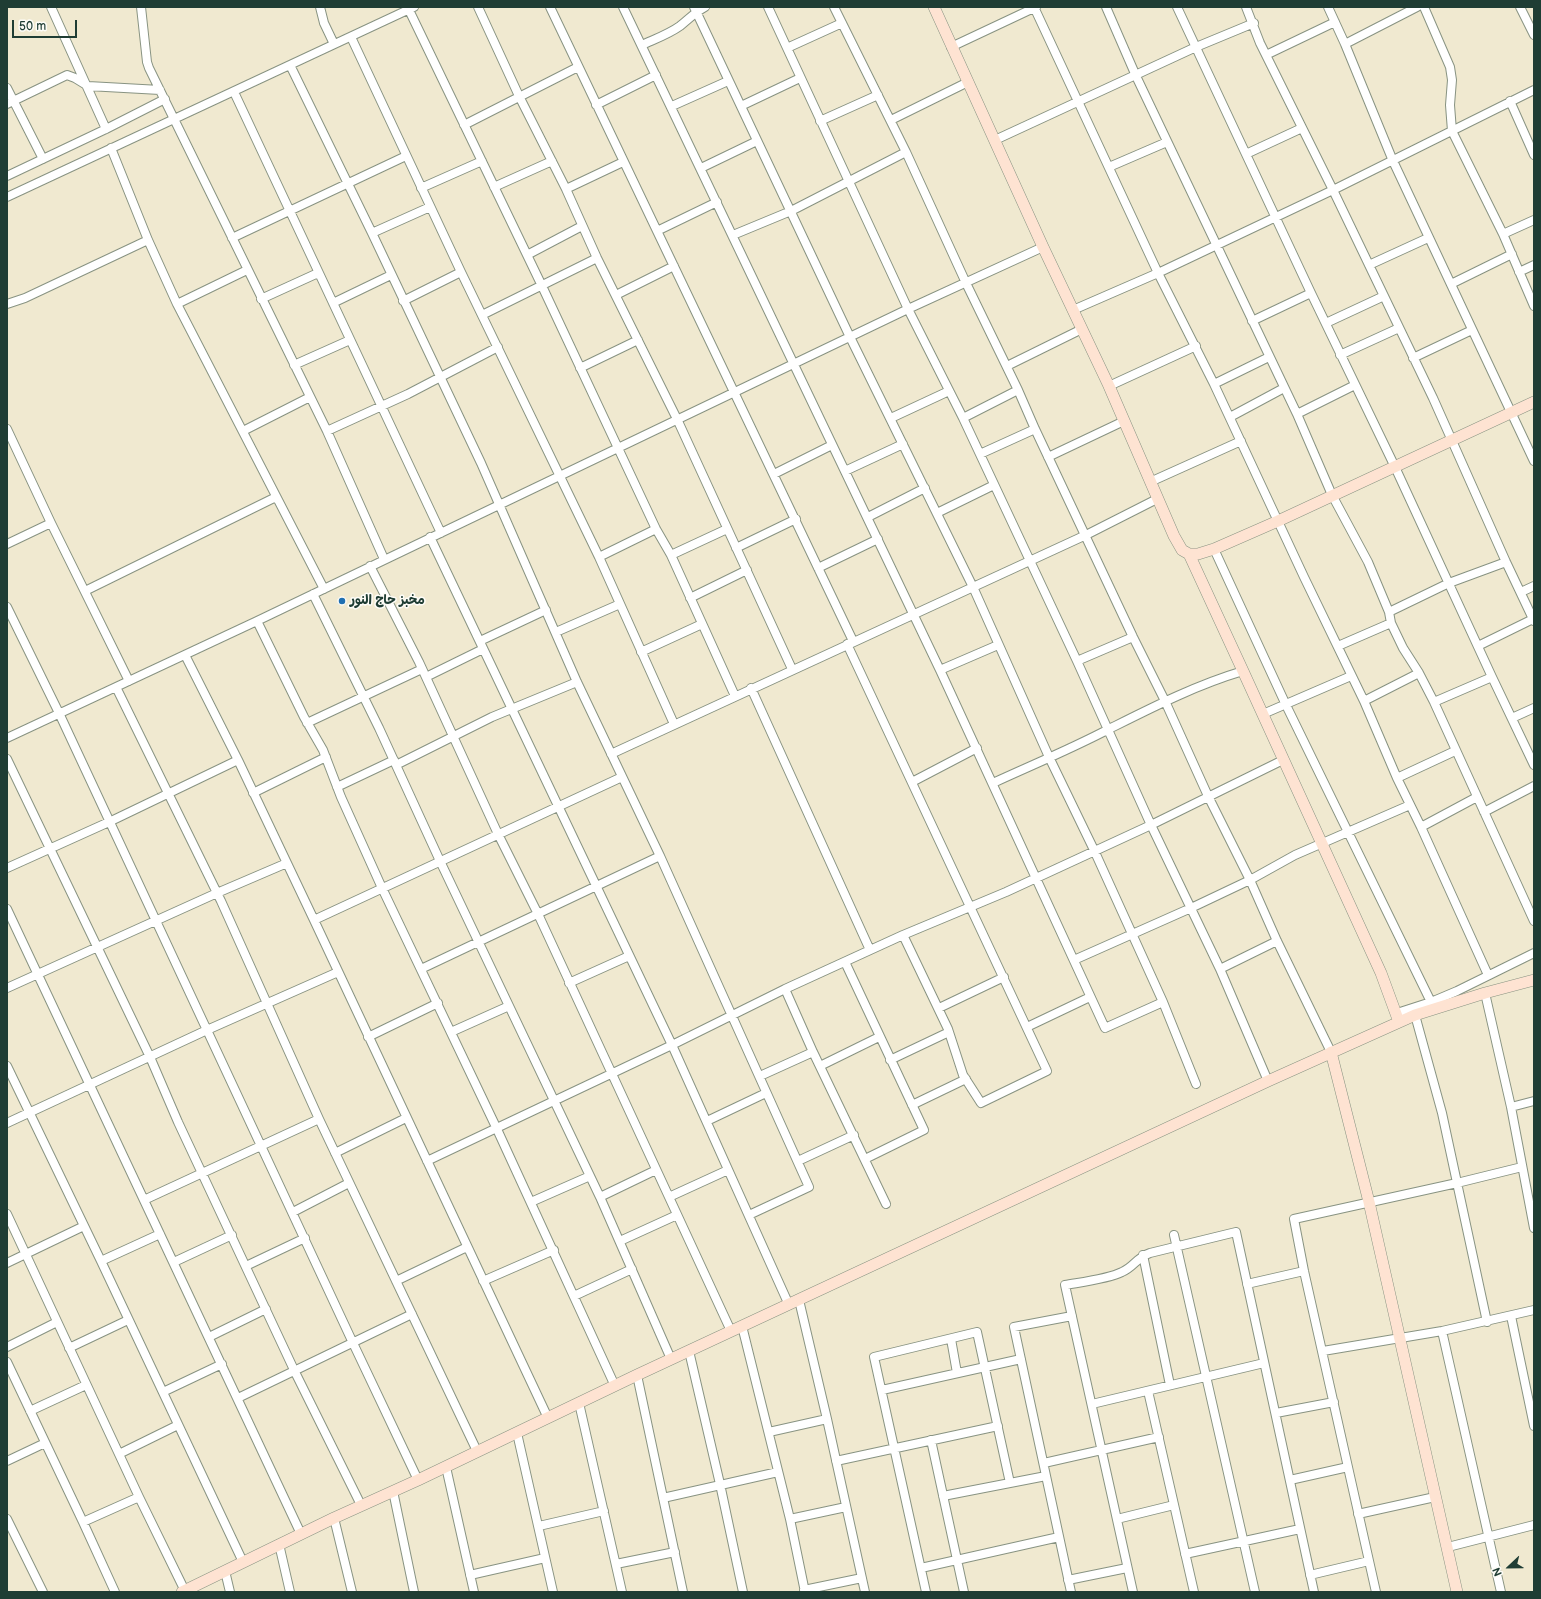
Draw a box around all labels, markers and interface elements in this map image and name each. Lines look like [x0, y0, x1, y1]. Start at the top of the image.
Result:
scale bar [14, 12, 79, 38]
text: 50 m [19, 19, 46, 34]
place label: مخبز حاج النور [350, 593, 425, 609]
marker: مخبز حاج النور [337, 596, 347, 606]
north arrow [1489, 1547, 1529, 1587]
text: N [1490, 1565, 1505, 1578]

